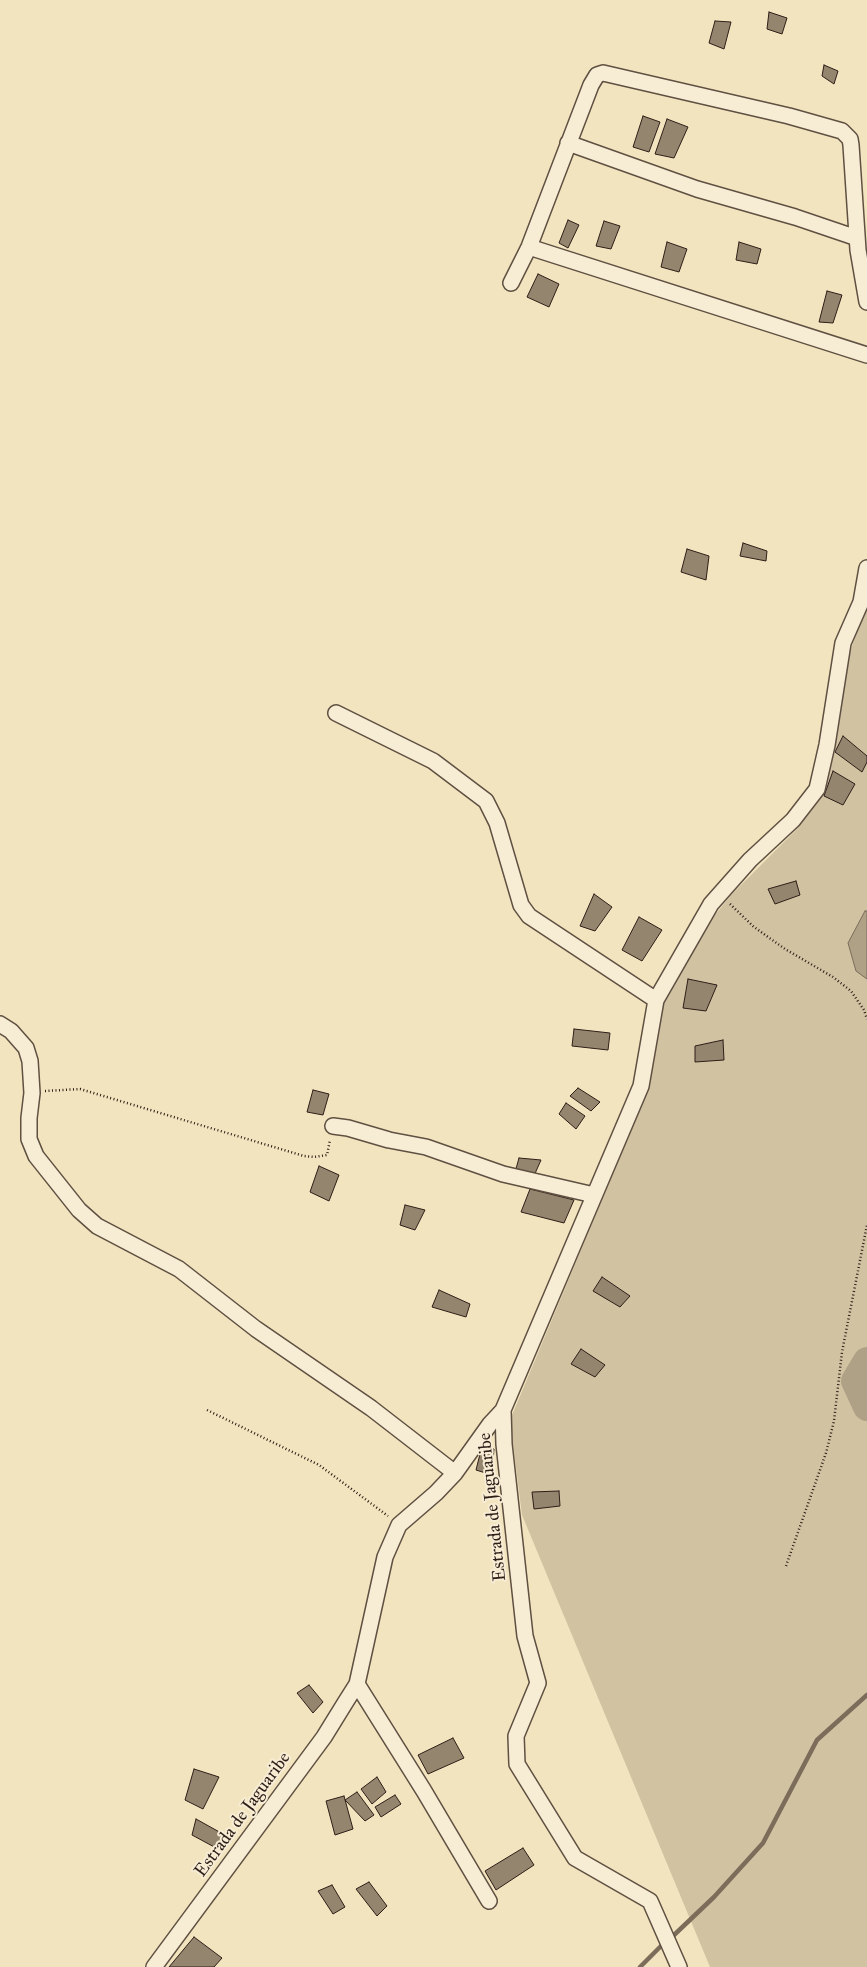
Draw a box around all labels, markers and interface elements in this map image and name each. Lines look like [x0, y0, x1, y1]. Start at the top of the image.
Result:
street label: Estrada de Jaguaribe [474, 1432, 512, 1582]
street label: Estrada de Jaguaribe [190, 1748, 296, 1882]

